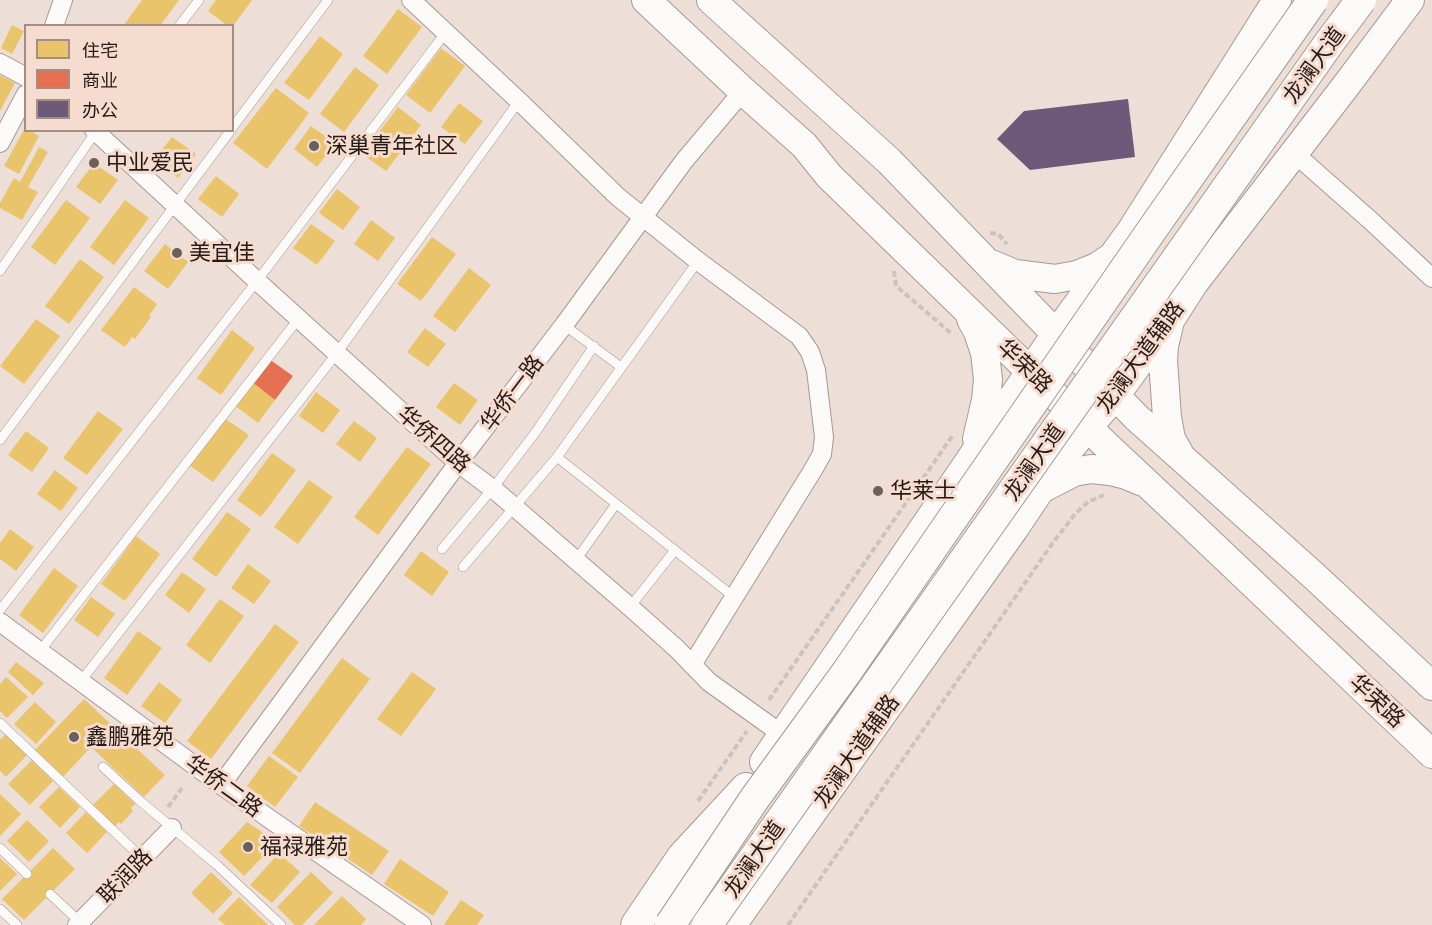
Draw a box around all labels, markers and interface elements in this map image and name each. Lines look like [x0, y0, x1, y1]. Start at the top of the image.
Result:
street label: 龙澜大道 [1277, 22, 1351, 108]
legend [24, 24, 234, 132]
text: 住宅 [82, 39, 118, 61]
text: 商业 [82, 69, 118, 91]
text: 办公 [82, 99, 118, 121]
place label: 深巢青年社区 [326, 133, 458, 159]
marker: 深巢青年社区 [307, 139, 321, 153]
place label: 中业爱民 [106, 150, 194, 176]
marker: 中业爱民 [87, 156, 101, 170]
place label: 美宜佳 [189, 240, 255, 266]
marker: 美宜佳 [170, 246, 184, 260]
street label: 龙澜大道辅路 [1091, 296, 1189, 418]
street label: 华荣路 [992, 334, 1058, 398]
street label: 华侨一路 [475, 350, 549, 436]
street label: 华侨四路 [392, 400, 476, 478]
street label: 龙澜大道 [998, 418, 1070, 506]
place label: 华莱士 [890, 478, 956, 504]
marker: 华莱士 [871, 484, 885, 498]
street label: 华荣路 [1344, 669, 1410, 733]
street label: 龙澜大道辅路 [807, 689, 905, 813]
place label: 鑫鹏雅苑 [86, 724, 174, 750]
marker: 鑫鹏雅苑 [67, 730, 81, 744]
street label: 华侨二路 [181, 749, 267, 823]
street label: 龙澜大道 [718, 815, 790, 903]
place label: 福禄雅苑 [260, 834, 348, 860]
marker: 福禄雅苑 [241, 840, 255, 854]
street label: 联润路 [93, 843, 157, 909]

